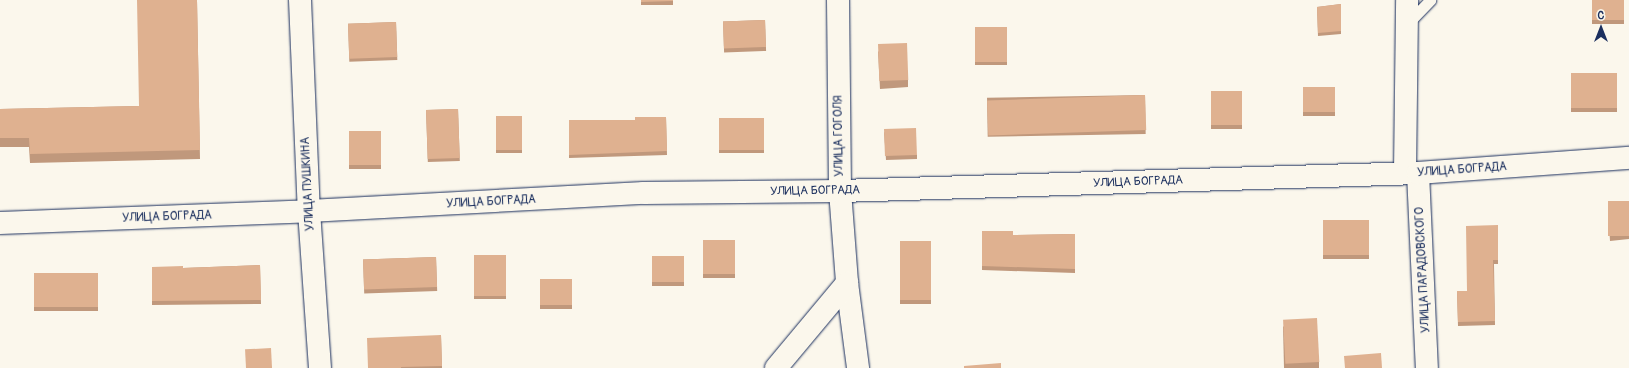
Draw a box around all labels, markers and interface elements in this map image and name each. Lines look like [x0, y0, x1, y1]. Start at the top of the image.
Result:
north arrow [1581, 8, 1621, 48]
text: С [1598, 9, 1604, 22]
street label: УЛИЦА ГОГОЛЯ [831, 95, 847, 177]
street label: УЛИЦА ПУШКИНА [298, 137, 318, 231]
street label: УЛИЦА БОГРАДА [1417, 160, 1507, 180]
street label: УЛИЦА БОГРАДА [1093, 173, 1183, 191]
street label: УЛИЦА БОГРАДА [770, 183, 860, 199]
street label: УЛИЦА БОГРАДА [446, 192, 536, 212]
street label: УЛИЦА ПАРАДОВСКОГО [1413, 207, 1433, 333]
street label: УЛИЦА БОГРАДА [122, 208, 212, 226]

